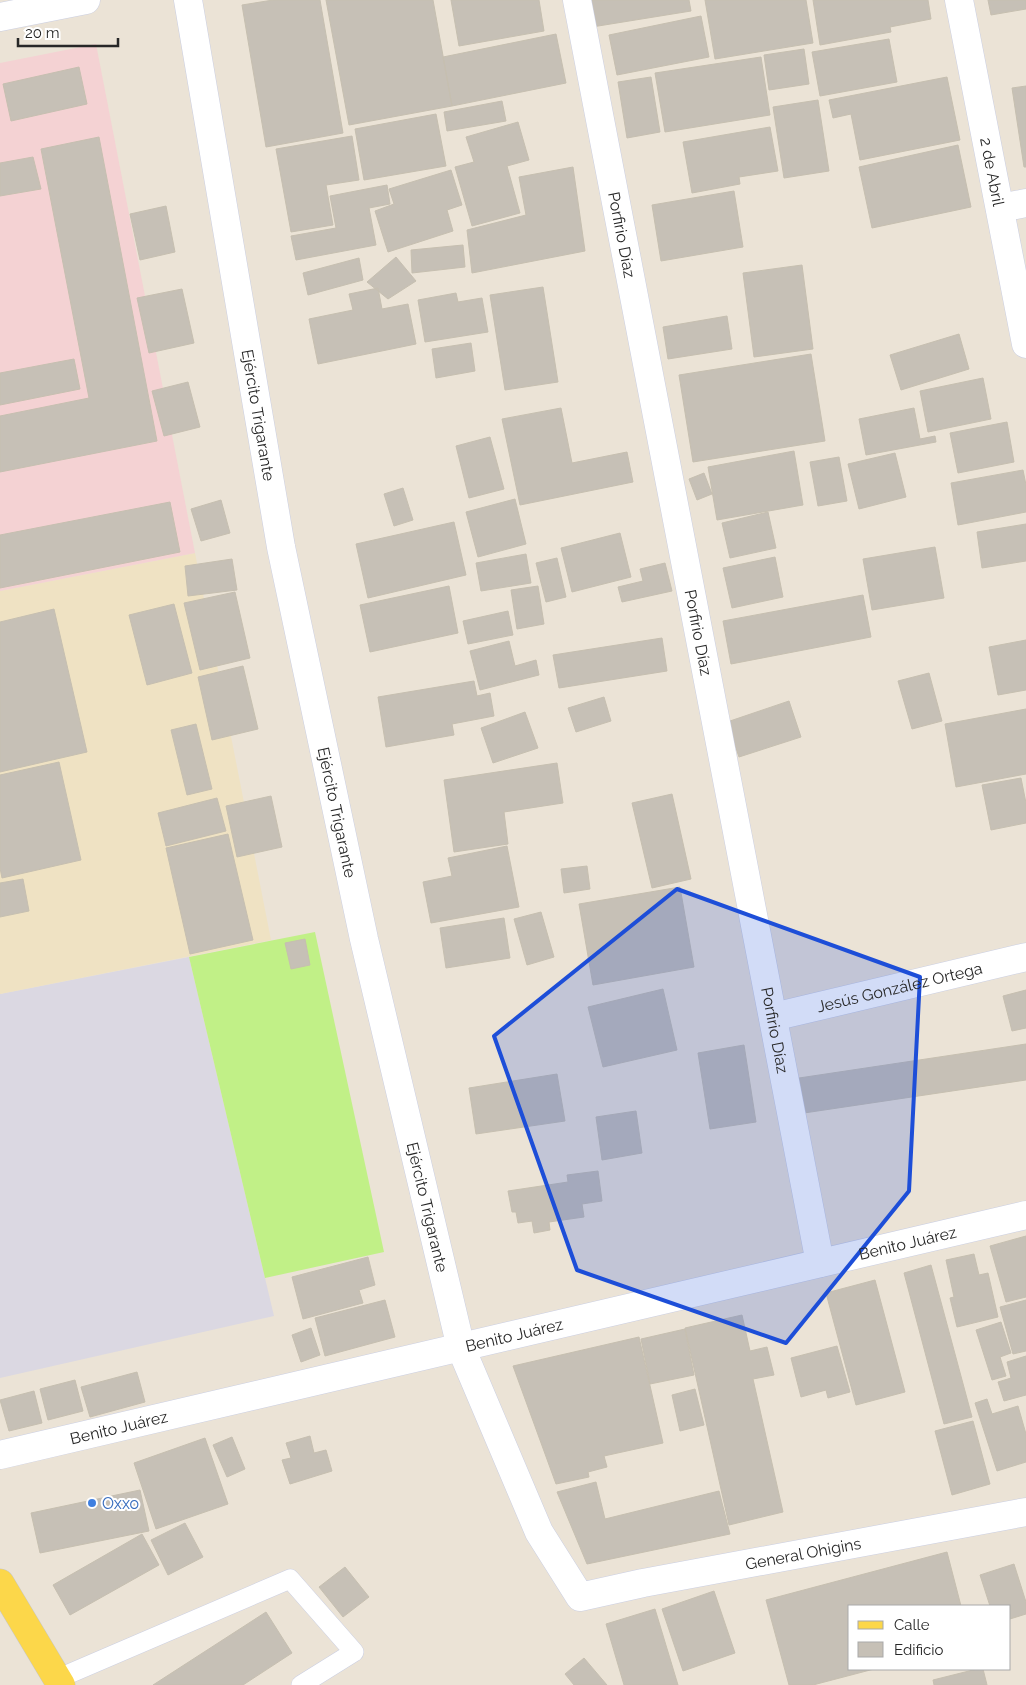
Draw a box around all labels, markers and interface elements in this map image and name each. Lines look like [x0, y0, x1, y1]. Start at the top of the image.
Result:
scale bar [18, 15, 118, 47]
text: 20 m [25, 24, 60, 42]
street label: 2 de Abril [976, 136, 1009, 208]
street label: Porfirio Díaz [605, 190, 640, 279]
street label: Ejército Trigarante [238, 348, 279, 482]
street label: Porfirio Díaz [681, 588, 716, 677]
street label: Ejército Trigarante [314, 745, 360, 879]
street label: Jesús González Ortega [815, 958, 984, 1016]
street label: Porfirio Díaz [758, 985, 793, 1075]
street label: Ejército Trigarante [403, 1140, 452, 1274]
street label: Benito Juárez [857, 1222, 958, 1263]
street label: Benito Juárez [463, 1314, 565, 1355]
street label: Benito Juárez [68, 1407, 170, 1448]
place label: Oxxo [102, 1494, 139, 1513]
marker: Oxxo [86, 1497, 98, 1509]
street label: General Ohigins [744, 1533, 863, 1573]
legend [848, 1605, 1011, 1670]
text: Calle [894, 1616, 930, 1634]
text: Edificio [894, 1641, 944, 1659]

